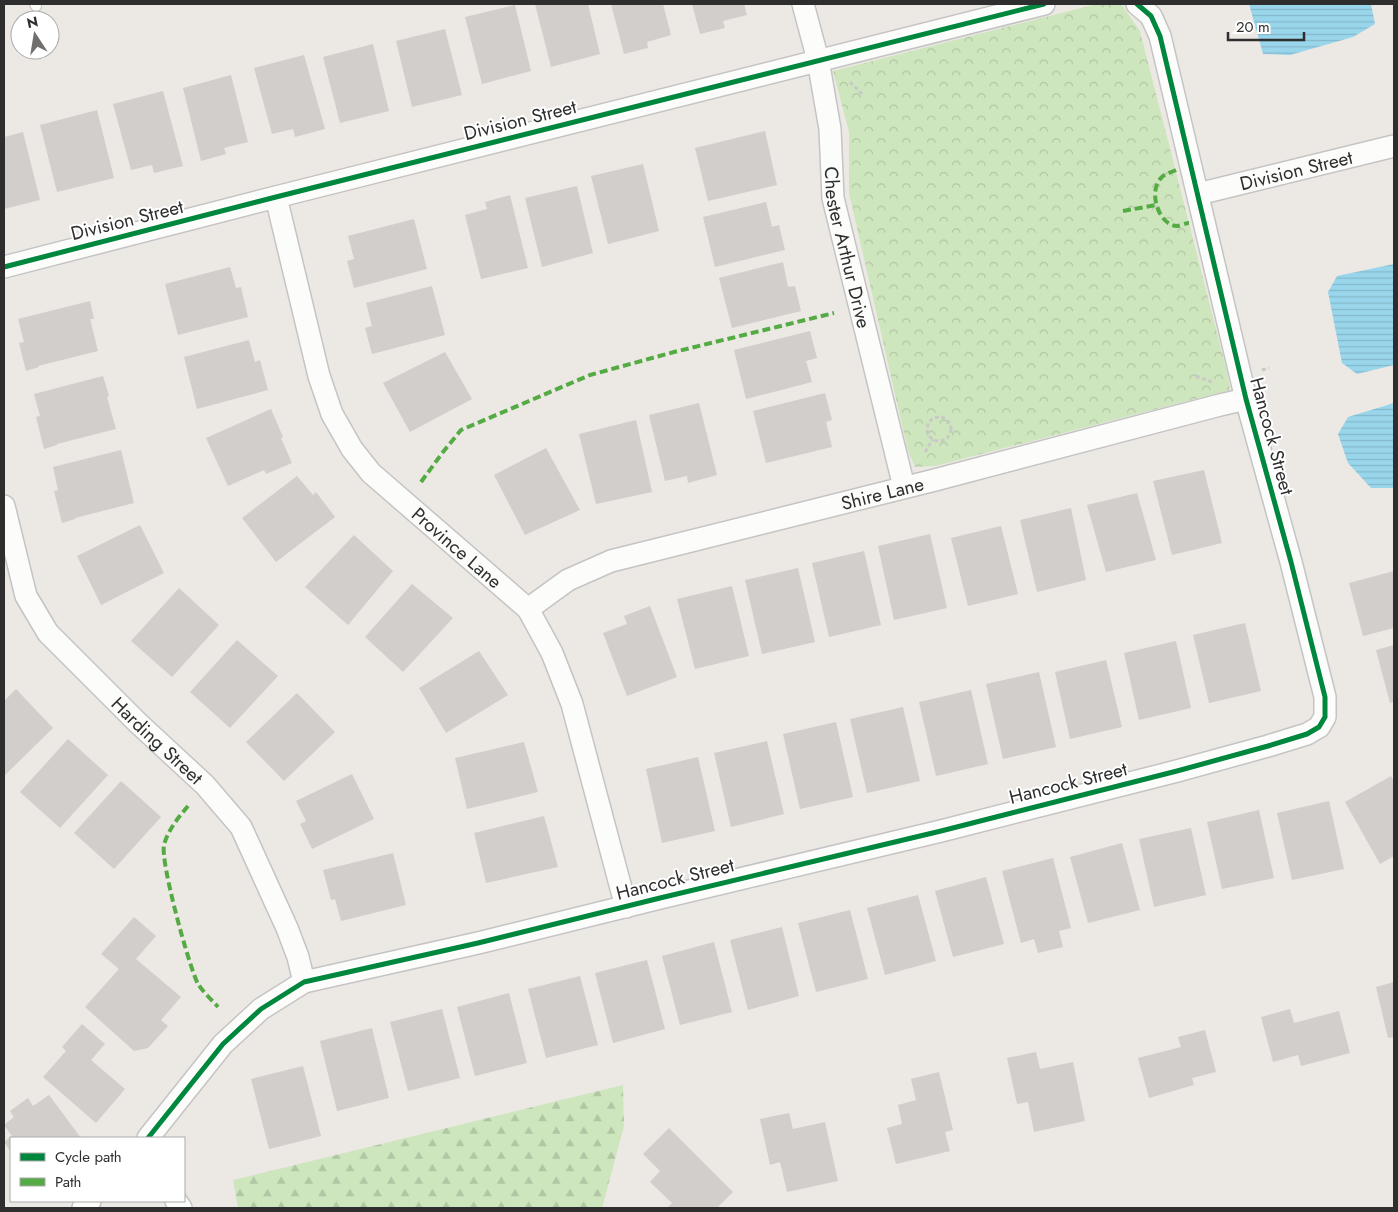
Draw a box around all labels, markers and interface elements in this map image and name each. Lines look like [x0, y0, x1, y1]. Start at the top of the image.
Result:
north arrow [10, 10, 60, 60]
scale bar [1228, 10, 1304, 42]
text: N [25, 11, 40, 33]
text: 20 m [1236, 16, 1270, 38]
street label: Division Street [461, 93, 580, 147]
street label: Division Street [1237, 143, 1356, 197]
street label: Chester Arthur Drive [818, 166, 878, 331]
street label: Division Street [68, 193, 187, 247]
street label: Hancock Street [1243, 374, 1301, 498]
street label: Shire Lane [838, 470, 927, 517]
street label: Province Lane [406, 501, 508, 594]
street label: Harding Street [106, 691, 210, 791]
street label: Hancock Street [1006, 755, 1130, 811]
street label: Hancock Street [613, 851, 737, 907]
legend [10, 1137, 185, 1202]
text: Cycle path [55, 1146, 122, 1168]
text: Path [55, 1171, 81, 1193]

